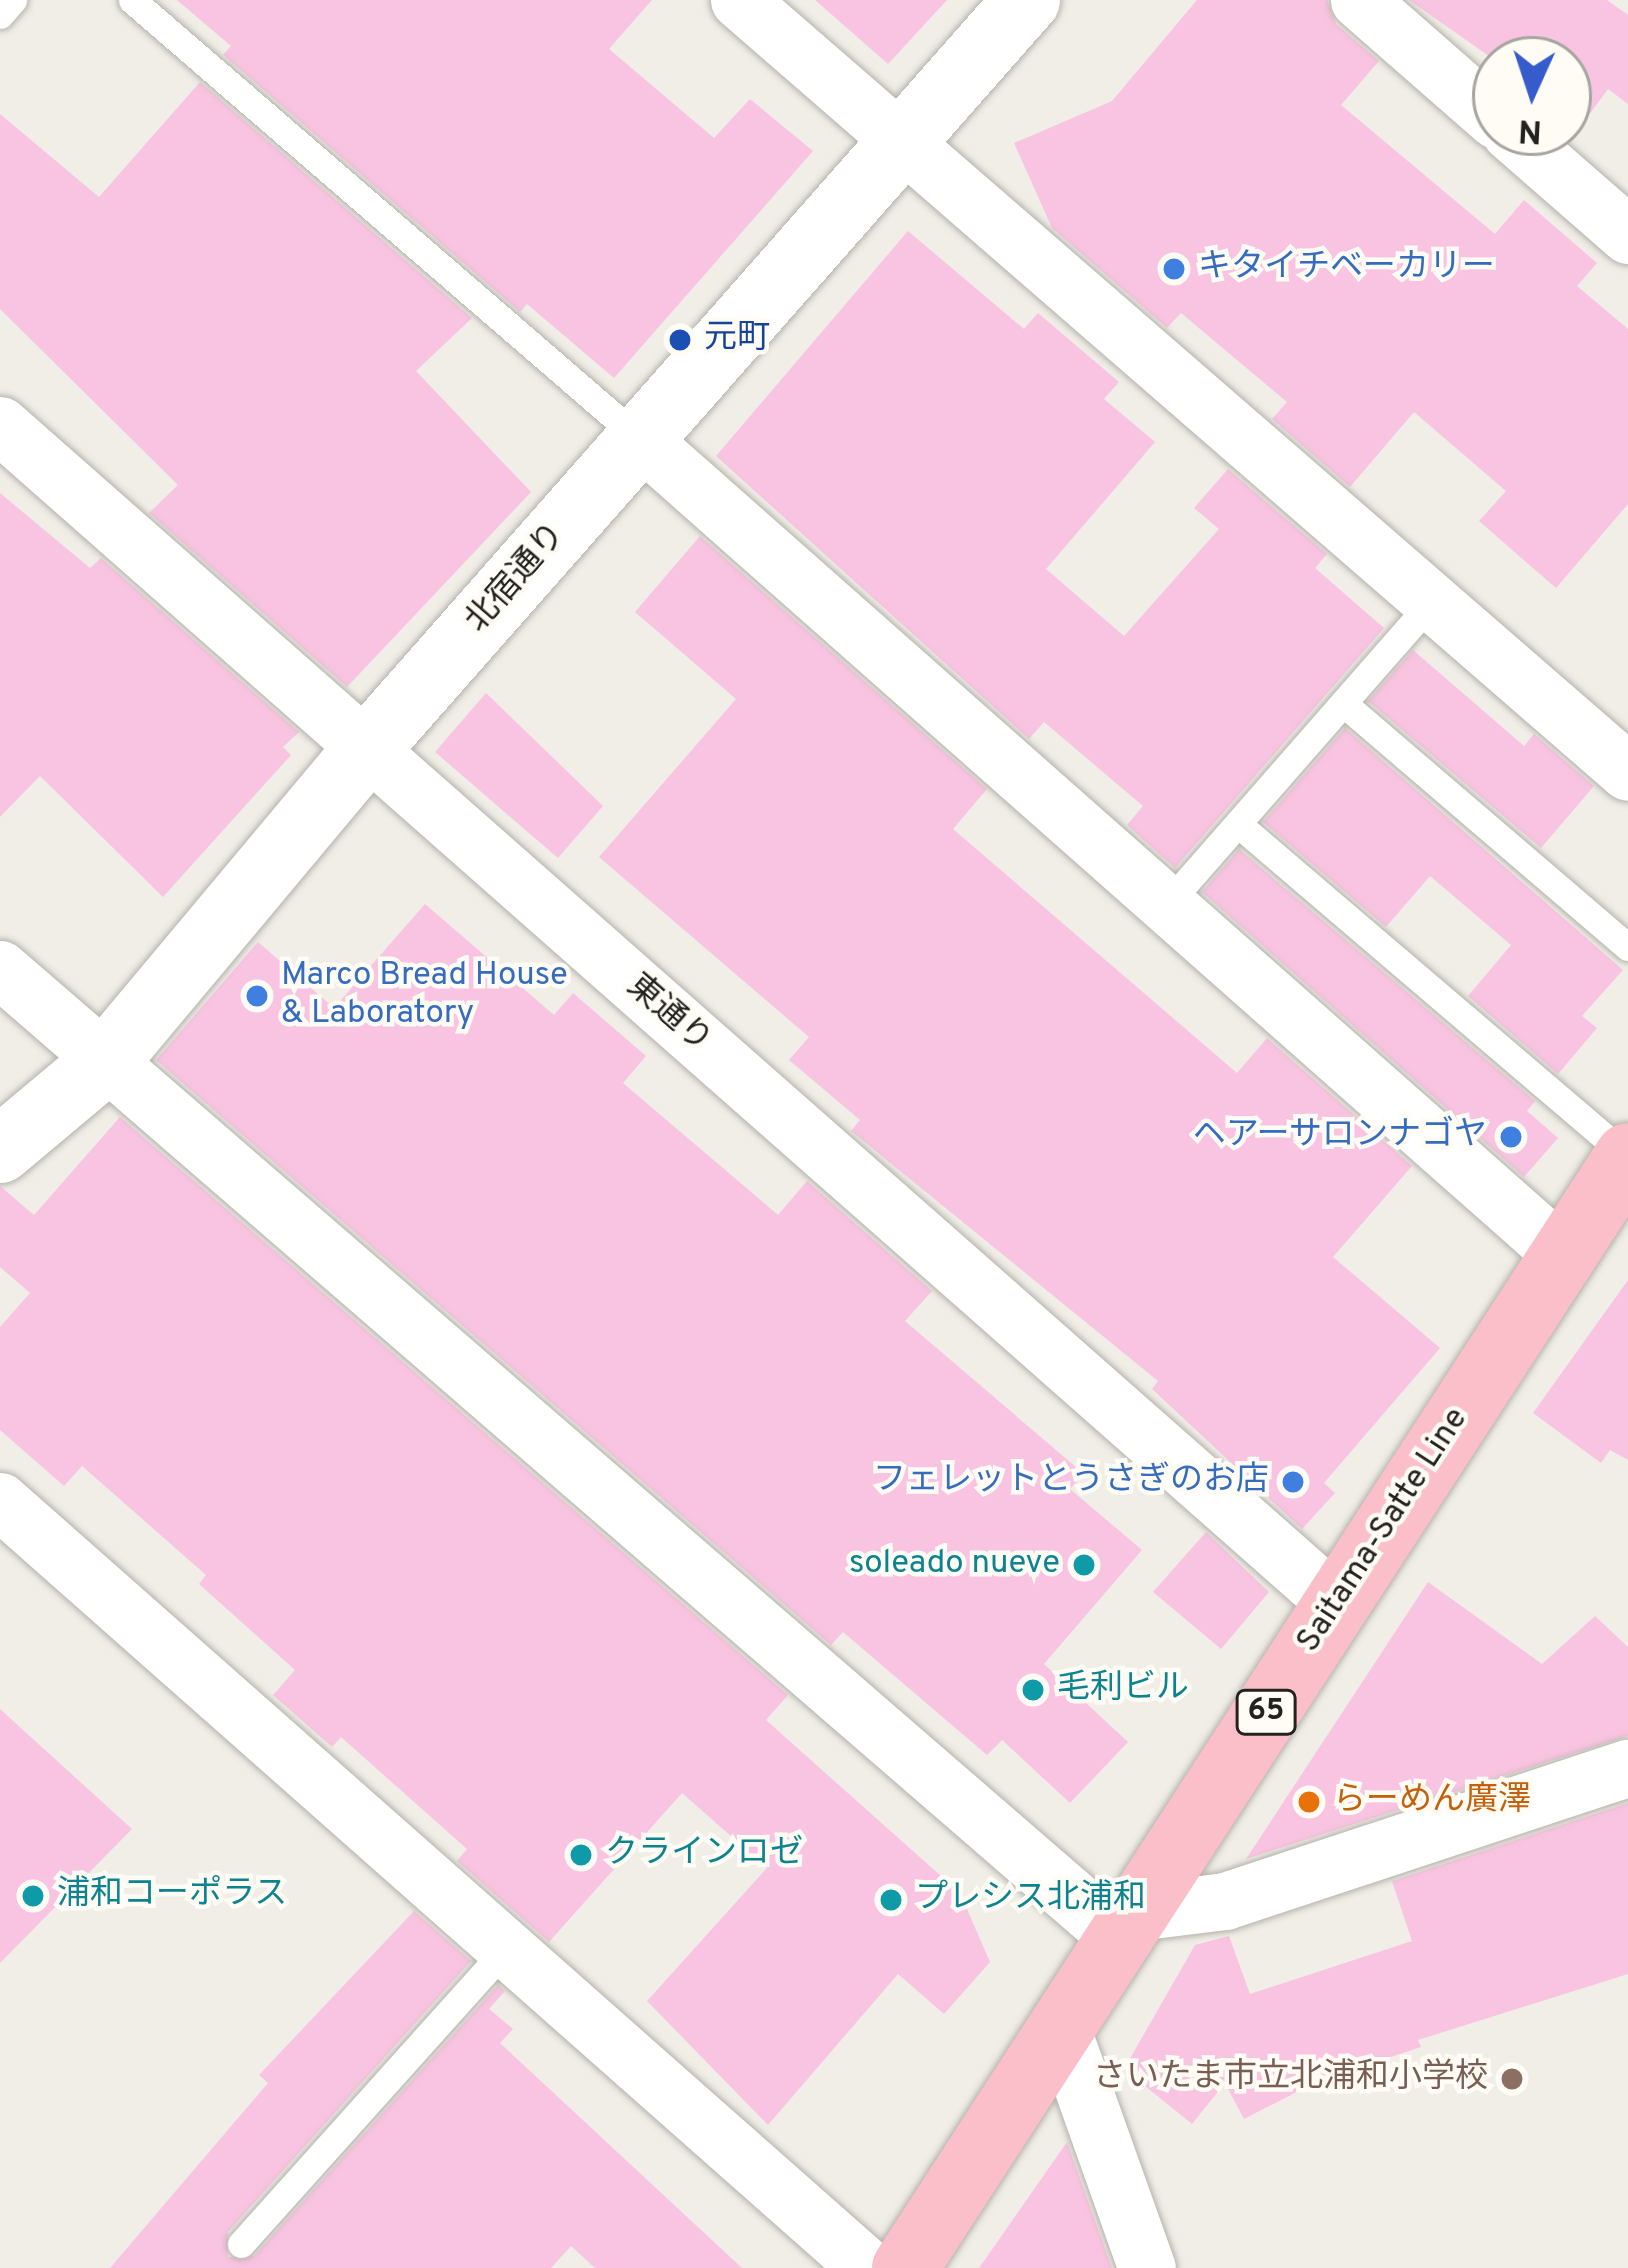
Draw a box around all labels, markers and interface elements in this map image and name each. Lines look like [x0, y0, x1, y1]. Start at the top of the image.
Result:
north arrow [1472, 36, 1592, 156]
text: N [1517, 107, 1543, 151]
place label: キタイチベーカリー [1198, 249, 1495, 289]
marker: キタイチベーカリー [1161, 256, 1187, 282]
place label: 元町 [704, 320, 770, 360]
marker: 元町 [667, 327, 693, 353]
street label: 北宿通り [459, 516, 575, 642]
place label: Marco Bread House & Laboratory [281, 957, 568, 1035]
street label: 東通り [618, 968, 718, 1062]
marker: Marco Bread House & Laboratory [244, 983, 270, 1009]
place label: ヘアーサロンナゴヤ [1192, 1117, 1487, 1157]
marker: ヘアーサロンナゴヤ [1498, 1124, 1524, 1150]
street label: Saitama-Satte Line [1290, 1401, 1478, 1661]
place label: フェレットとうさぎのお店 [873, 1462, 1269, 1502]
marker: フェレットとうさぎのお店 [1280, 1469, 1306, 1495]
place label: soleado nueve [849, 1545, 1060, 1585]
marker: soleado nueve [1071, 1552, 1097, 1578]
place label: 毛利ビル [1057, 1670, 1189, 1710]
marker: 毛利ビル [1020, 1677, 1046, 1703]
road number: 65 [1233, 1688, 1299, 1736]
place label: らーめん廣澤 [1333, 1782, 1531, 1822]
marker: らーめん廣澤 [1296, 1789, 1322, 1815]
place label: クラインロゼ [605, 1835, 803, 1875]
marker: クラインロゼ [568, 1842, 594, 1868]
place label: 浦和コーポラス [57, 1876, 288, 1916]
place label: プレシス北浦和 [915, 1880, 1146, 1920]
marker: 浦和コーポラス [20, 1883, 46, 1909]
marker: プレシス北浦和 [878, 1887, 904, 1913]
place label: さいたま市立北浦和小学校 [1092, 2059, 1488, 2099]
marker: さいたま市立北浦和小学校 [1499, 2066, 1525, 2092]

